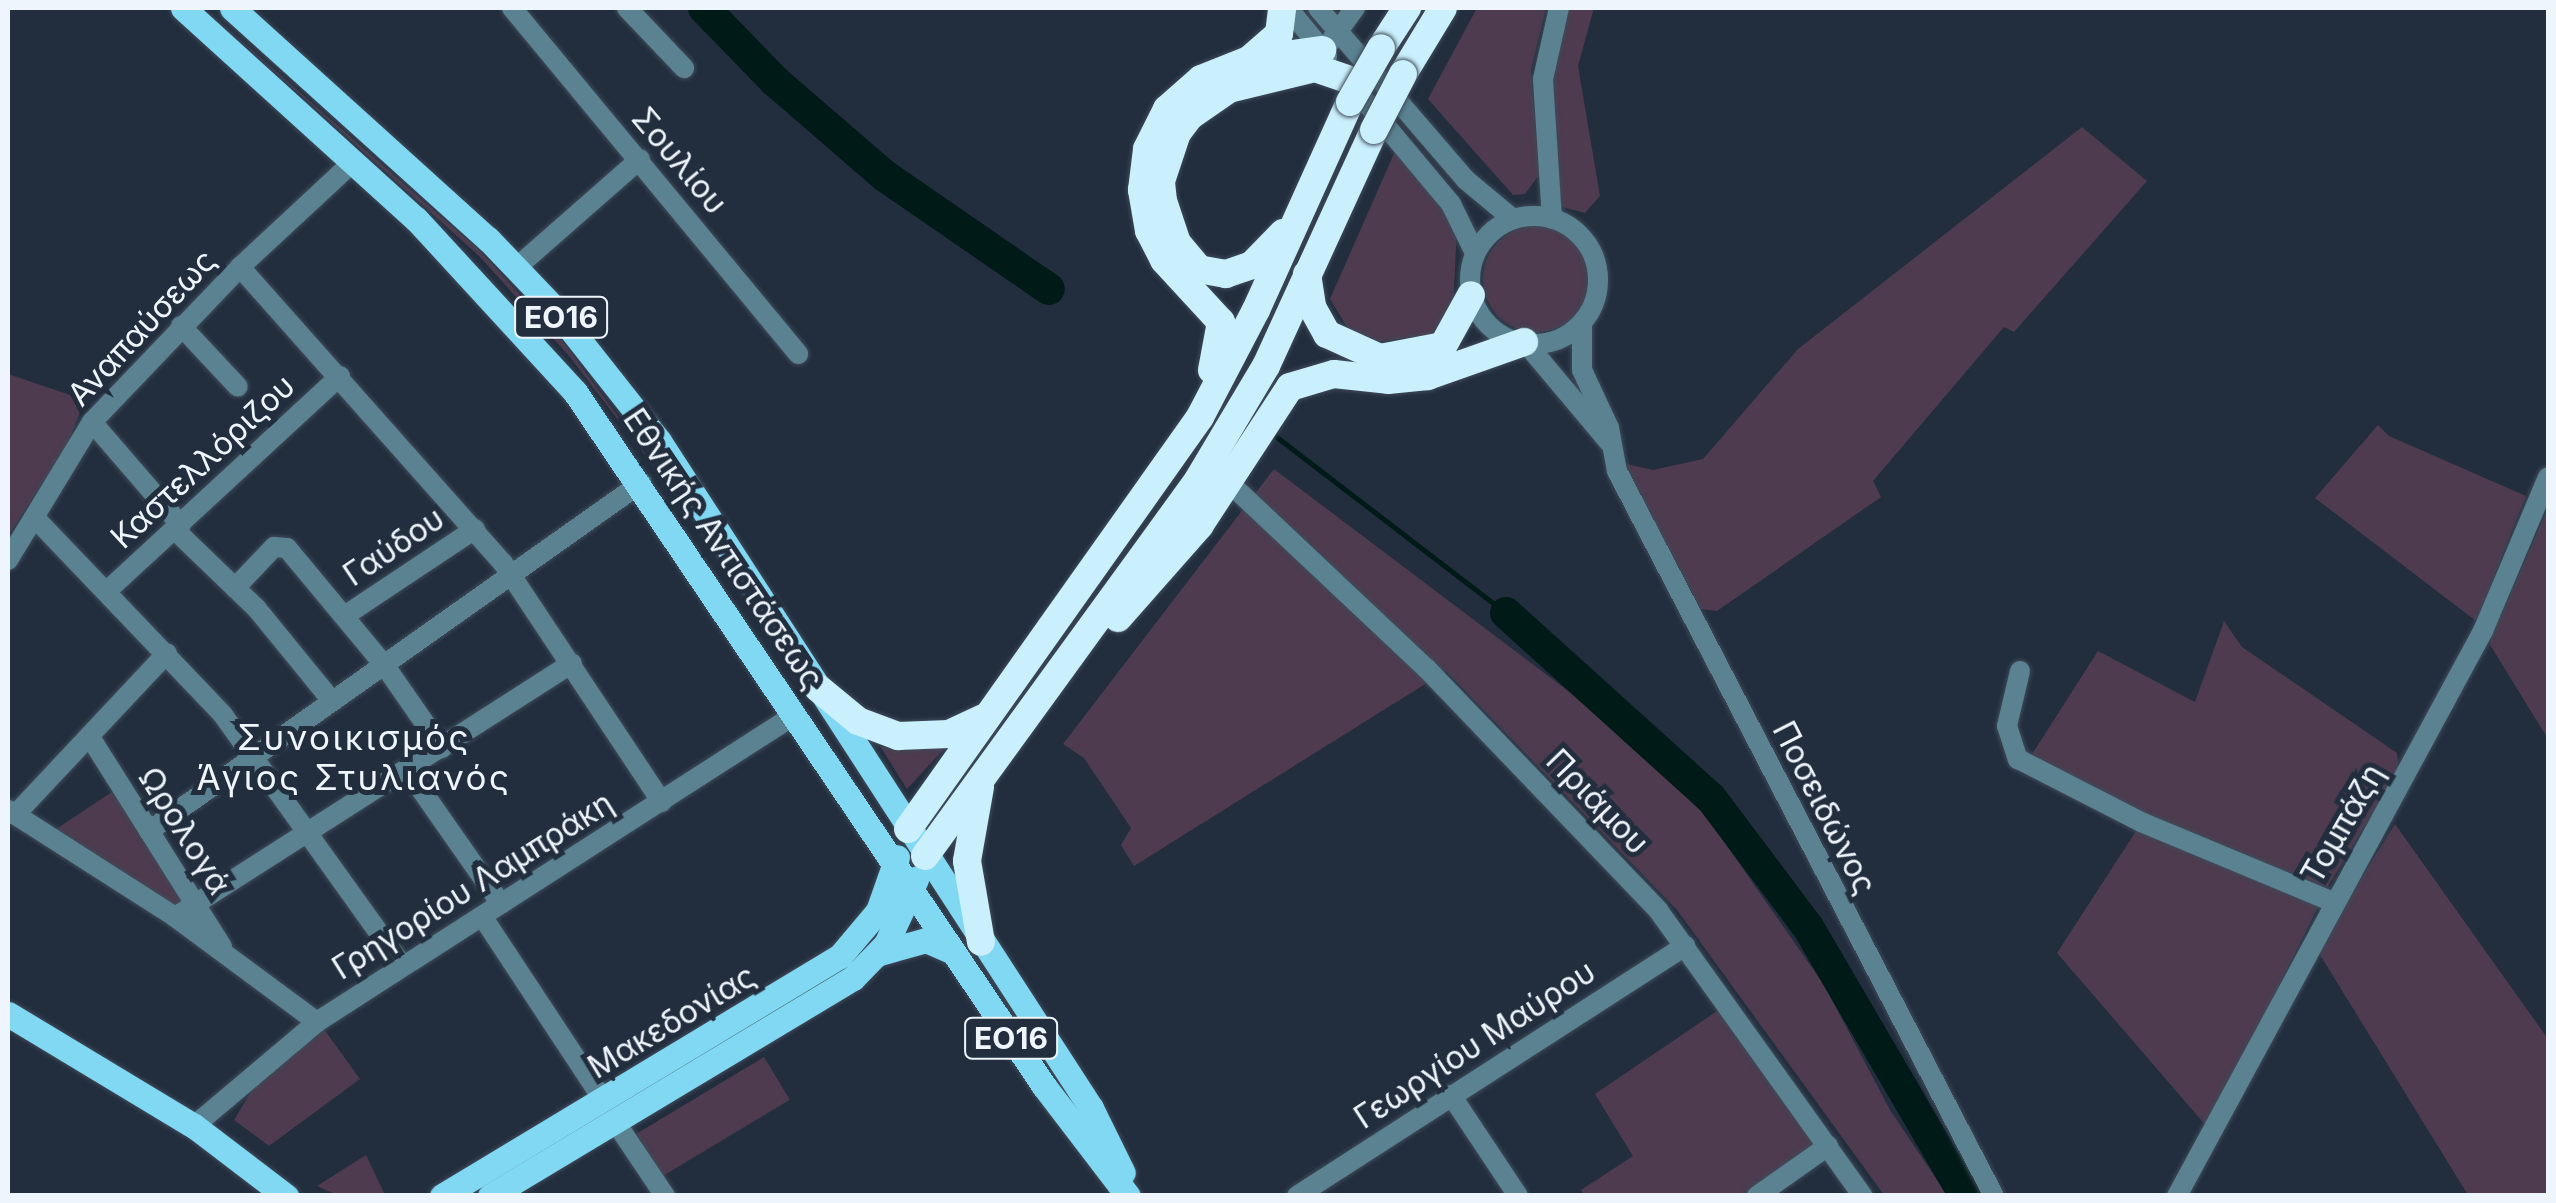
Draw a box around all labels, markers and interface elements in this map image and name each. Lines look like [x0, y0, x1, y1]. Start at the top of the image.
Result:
street label: Σουλίου [623, 100, 735, 222]
street label: Αναπαύσεως [60, 242, 224, 414]
road number: ΕΟ16 [514, 292, 608, 342]
street label: Καστελλόριζου [103, 367, 303, 557]
street label: Εθνικής Αντιστάσεως [615, 402, 831, 696]
street label: Γαύδου [336, 499, 452, 595]
street label: Ποσειδώνος [1764, 715, 1884, 901]
district label: Συνοικισμός Άγιος Στυλιανός [197, 716, 511, 798]
street label: Πριάμου [1538, 742, 1656, 862]
street label: Τομπάζη [2293, 757, 2393, 891]
street label: Ωρολογά [130, 760, 238, 902]
street label: Γρηγορίου Λαμπράκη [326, 784, 620, 988]
street label: Γεωργίου Μαύρου [1347, 953, 1603, 1137]
street label: Μακεδονίας [581, 957, 763, 1087]
road number: ΕΟ16 [964, 1013, 1058, 1063]

